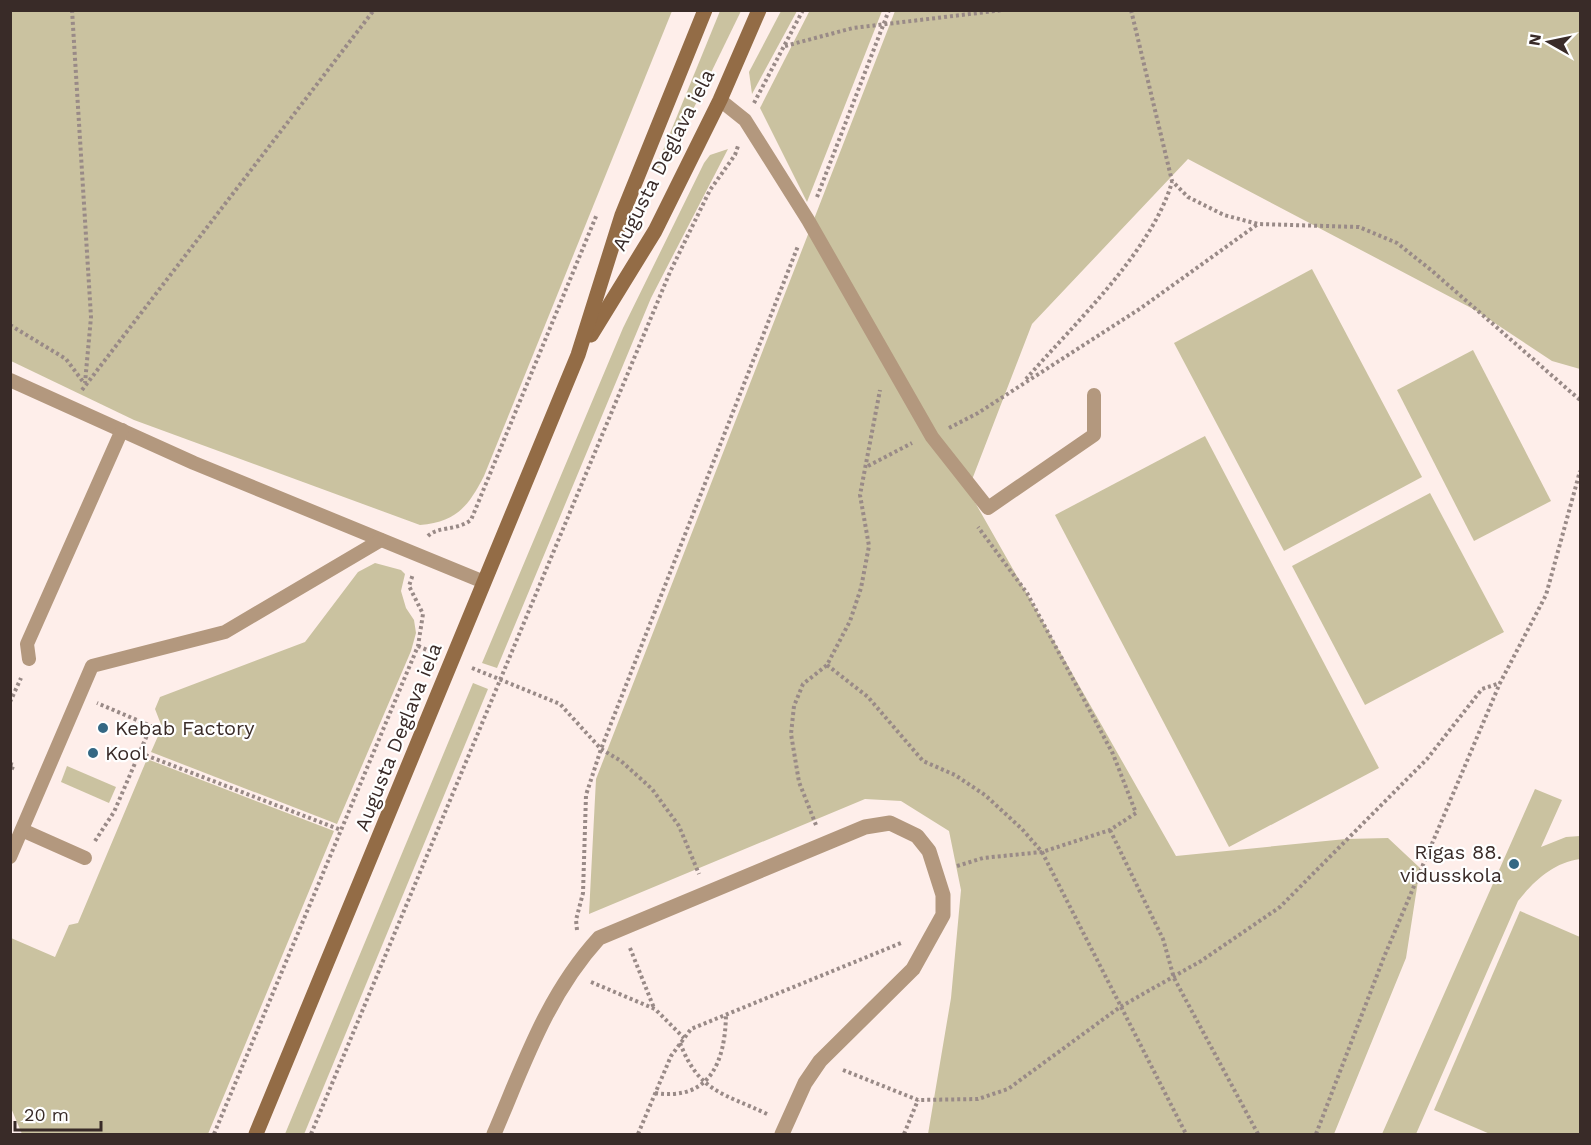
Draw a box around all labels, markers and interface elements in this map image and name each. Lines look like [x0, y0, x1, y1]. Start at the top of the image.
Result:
north arrow [1519, 12, 1579, 72]
text: N [1524, 32, 1545, 47]
street label: Augusta Deglava iela [607, 65, 719, 255]
street label: Augusta Deglava iela [349, 639, 447, 835]
place label: Kebab Factory [115, 716, 255, 740]
marker: Kebab Factory [96, 721, 110, 735]
place label: Kool [105, 741, 147, 765]
marker: Kool [86, 746, 100, 760]
place label: Rīgas 88. vidusskola [1400, 840, 1502, 887]
marker: Rīgas 88. vidusskola [1507, 857, 1521, 871]
scale bar [15, 1094, 100, 1132]
text: 20 m [24, 1104, 69, 1125]

